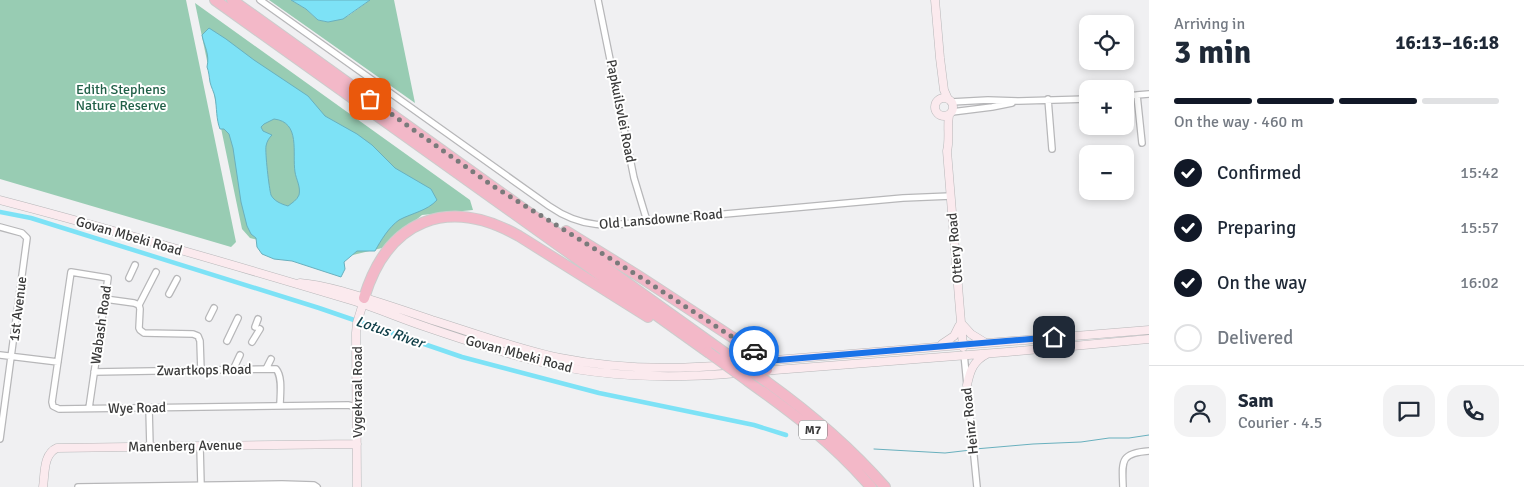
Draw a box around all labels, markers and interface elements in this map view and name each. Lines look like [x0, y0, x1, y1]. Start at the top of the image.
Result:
text: Arriving in [1174, 14, 1245, 34]
map controls [1079, 15, 1134, 200]
button: locate [1079, 15, 1134, 70]
text: 16:13–16:18 [1395, 31, 1499, 55]
text: 3 min [1174, 33, 1251, 72]
street label: Papkuilsvlei Road [603, 58, 639, 164]
pin [349, 78, 391, 120]
button: + [1079, 80, 1134, 135]
park label: Edith Stephens Nature Reserve [75, 81, 167, 114]
icon: bag [356, 85, 384, 113]
text: On the way · 460 m [1174, 112, 1304, 132]
button: − [1079, 145, 1134, 200]
icon: check [1174, 159, 1202, 187]
text: Confirmed [1217, 161, 1301, 185]
text: 15:42 [1460, 163, 1499, 183]
street label: Old Lansdowne Road [598, 205, 724, 233]
street label: Ottery Road [943, 212, 967, 284]
street label: Govan Mbeki Road [74, 213, 184, 259]
icon: check [1174, 214, 1202, 242]
text: Preparing [1217, 216, 1296, 240]
text: 15:57 [1460, 218, 1499, 238]
icon: check [1174, 269, 1202, 297]
text: On the way [1217, 271, 1307, 295]
text: 16:02 [1460, 273, 1499, 293]
street label: 1st Avenue [6, 275, 30, 343]
street label: Wabash Road [87, 284, 115, 366]
water label: Lotus River [353, 312, 429, 353]
pin [1033, 316, 1075, 358]
icon: home [1040, 323, 1068, 351]
courier [729, 326, 779, 376]
text: Delivered [1217, 326, 1293, 350]
street label: Govan Mbeki Road [464, 332, 574, 376]
icon: car [740, 337, 768, 365]
street label: Vygekraal Road [349, 346, 366, 438]
street label: Zwartkops Road [156, 361, 252, 379]
button: person [1174, 385, 1226, 437]
button: chat [1383, 385, 1435, 437]
button: phone [1447, 385, 1499, 437]
street label: Heinz Road [958, 387, 982, 455]
text: Sam [1238, 389, 1274, 413]
street label: Wye Road [108, 399, 166, 417]
text: Courier · 4.5 [1238, 413, 1322, 433]
road number: M7 [799, 420, 827, 440]
street label: Manenberg Avenue [128, 437, 242, 455]

